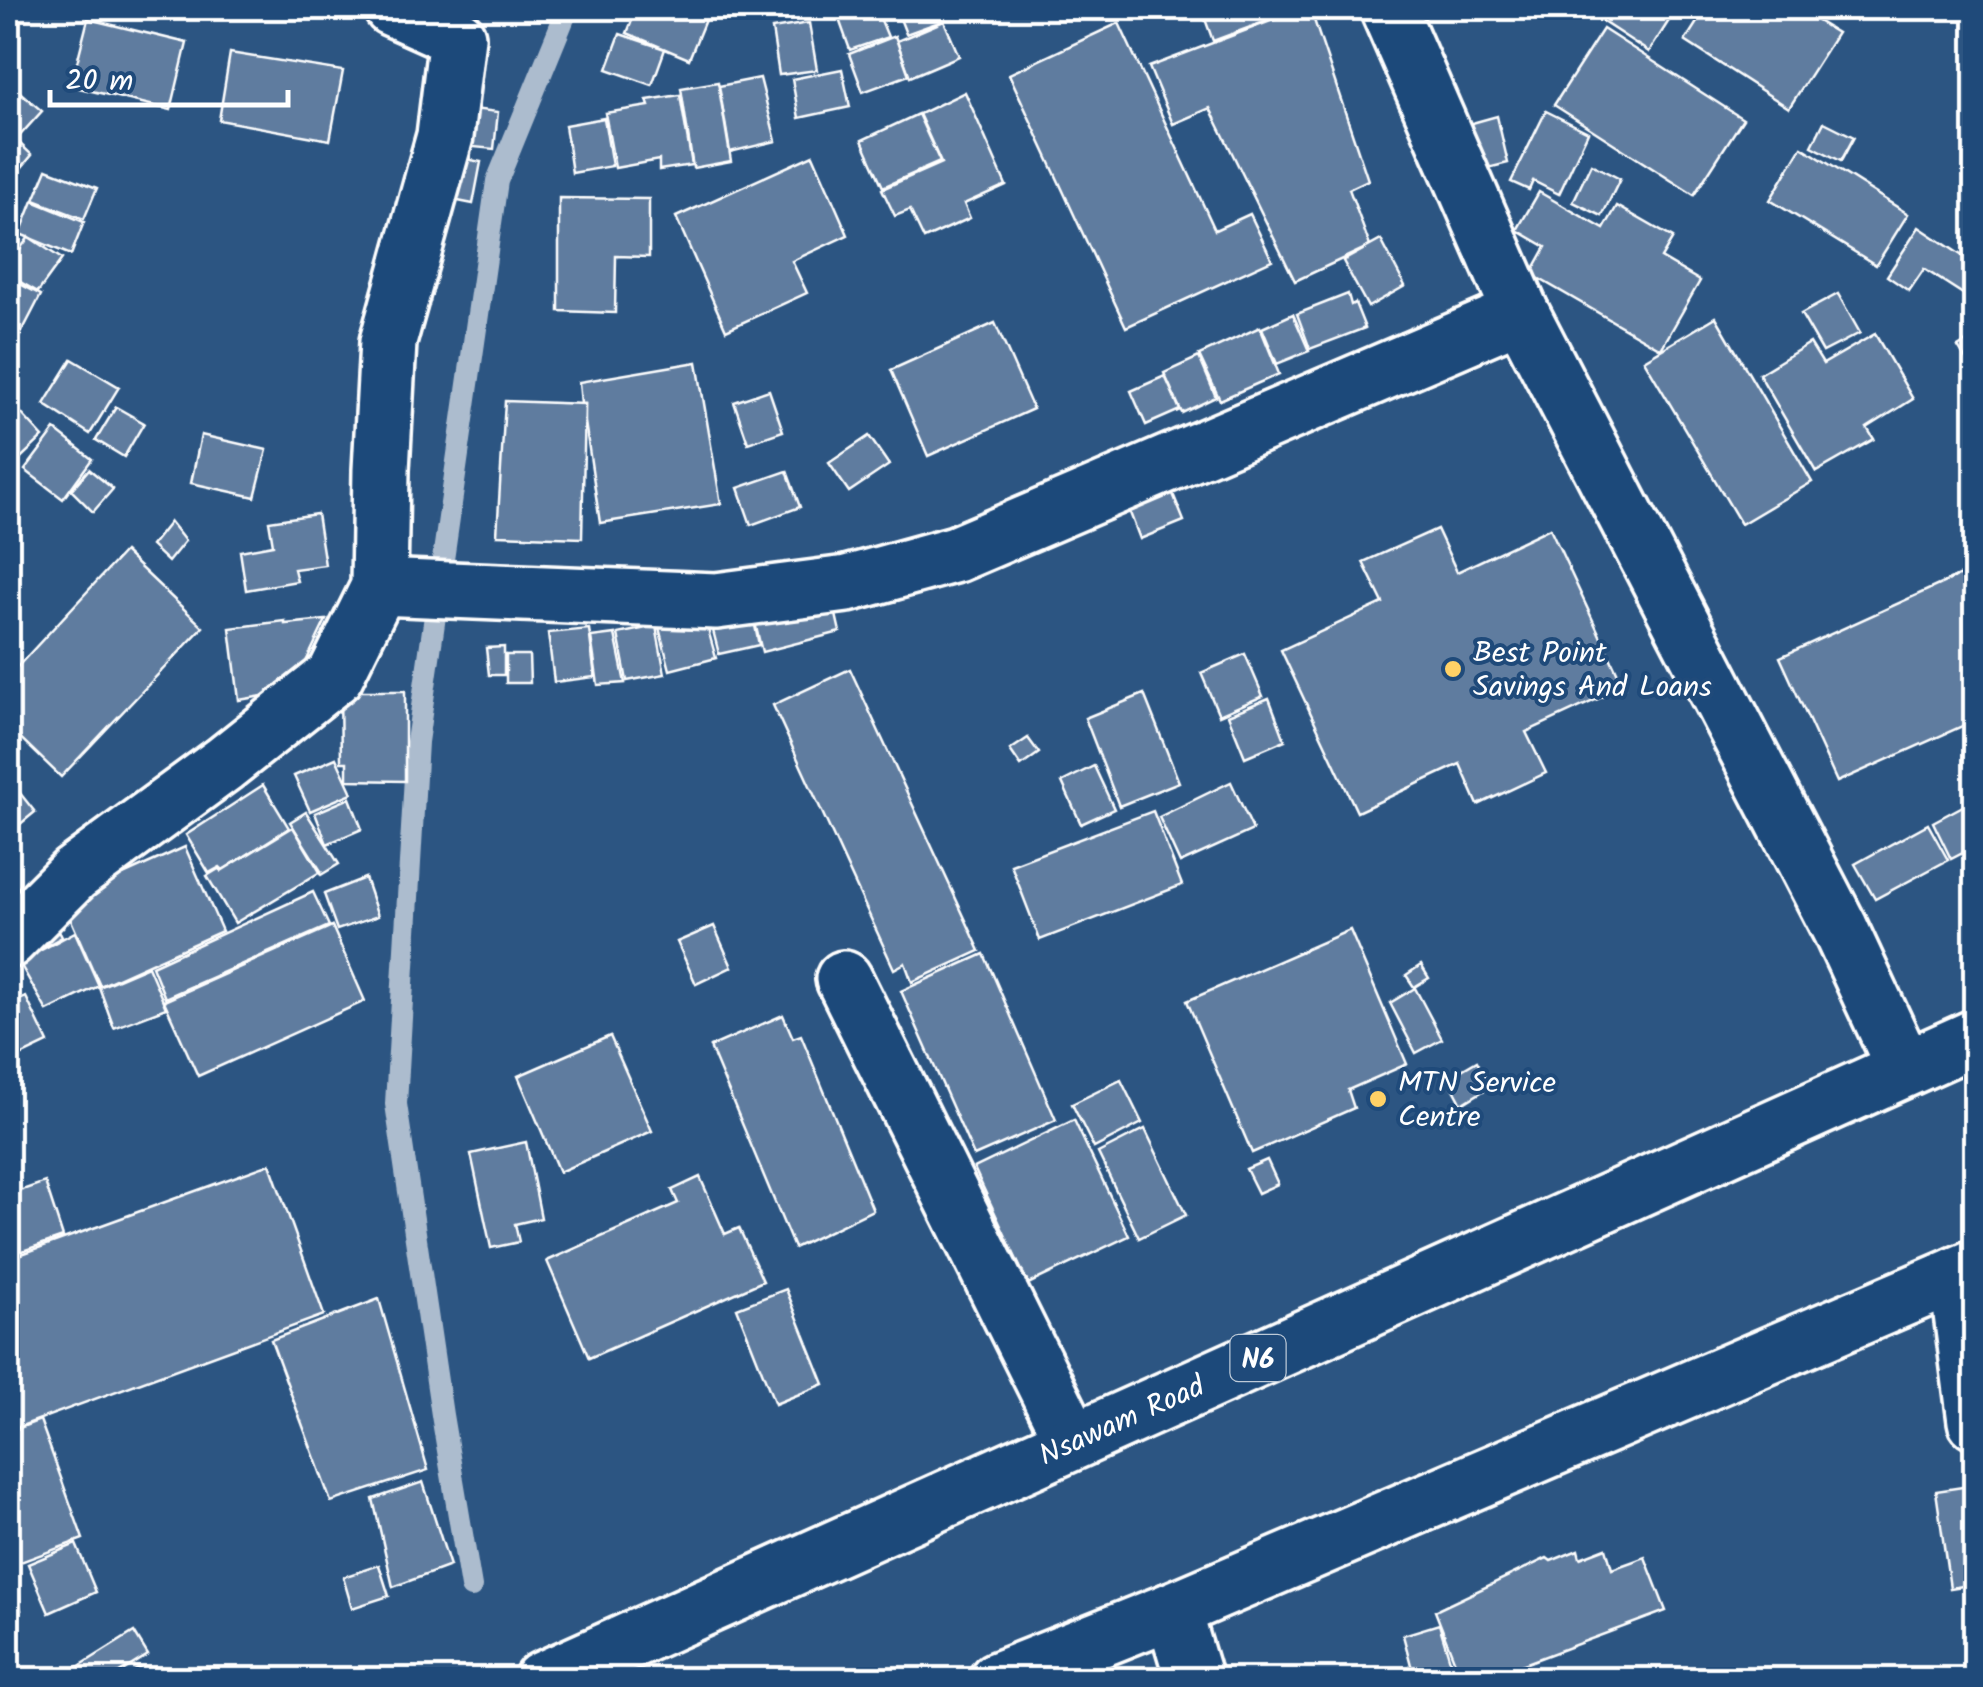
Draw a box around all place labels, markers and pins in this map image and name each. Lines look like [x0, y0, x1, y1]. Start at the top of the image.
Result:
place label: Best Point Savings And Loans [1473, 630, 1712, 712]
marker: Best Point Savings And Loans [1442, 658, 1464, 680]
place label: MTN Service Centre [1398, 1060, 1556, 1142]
marker: MTN Service Centre [1367, 1088, 1389, 1110]

